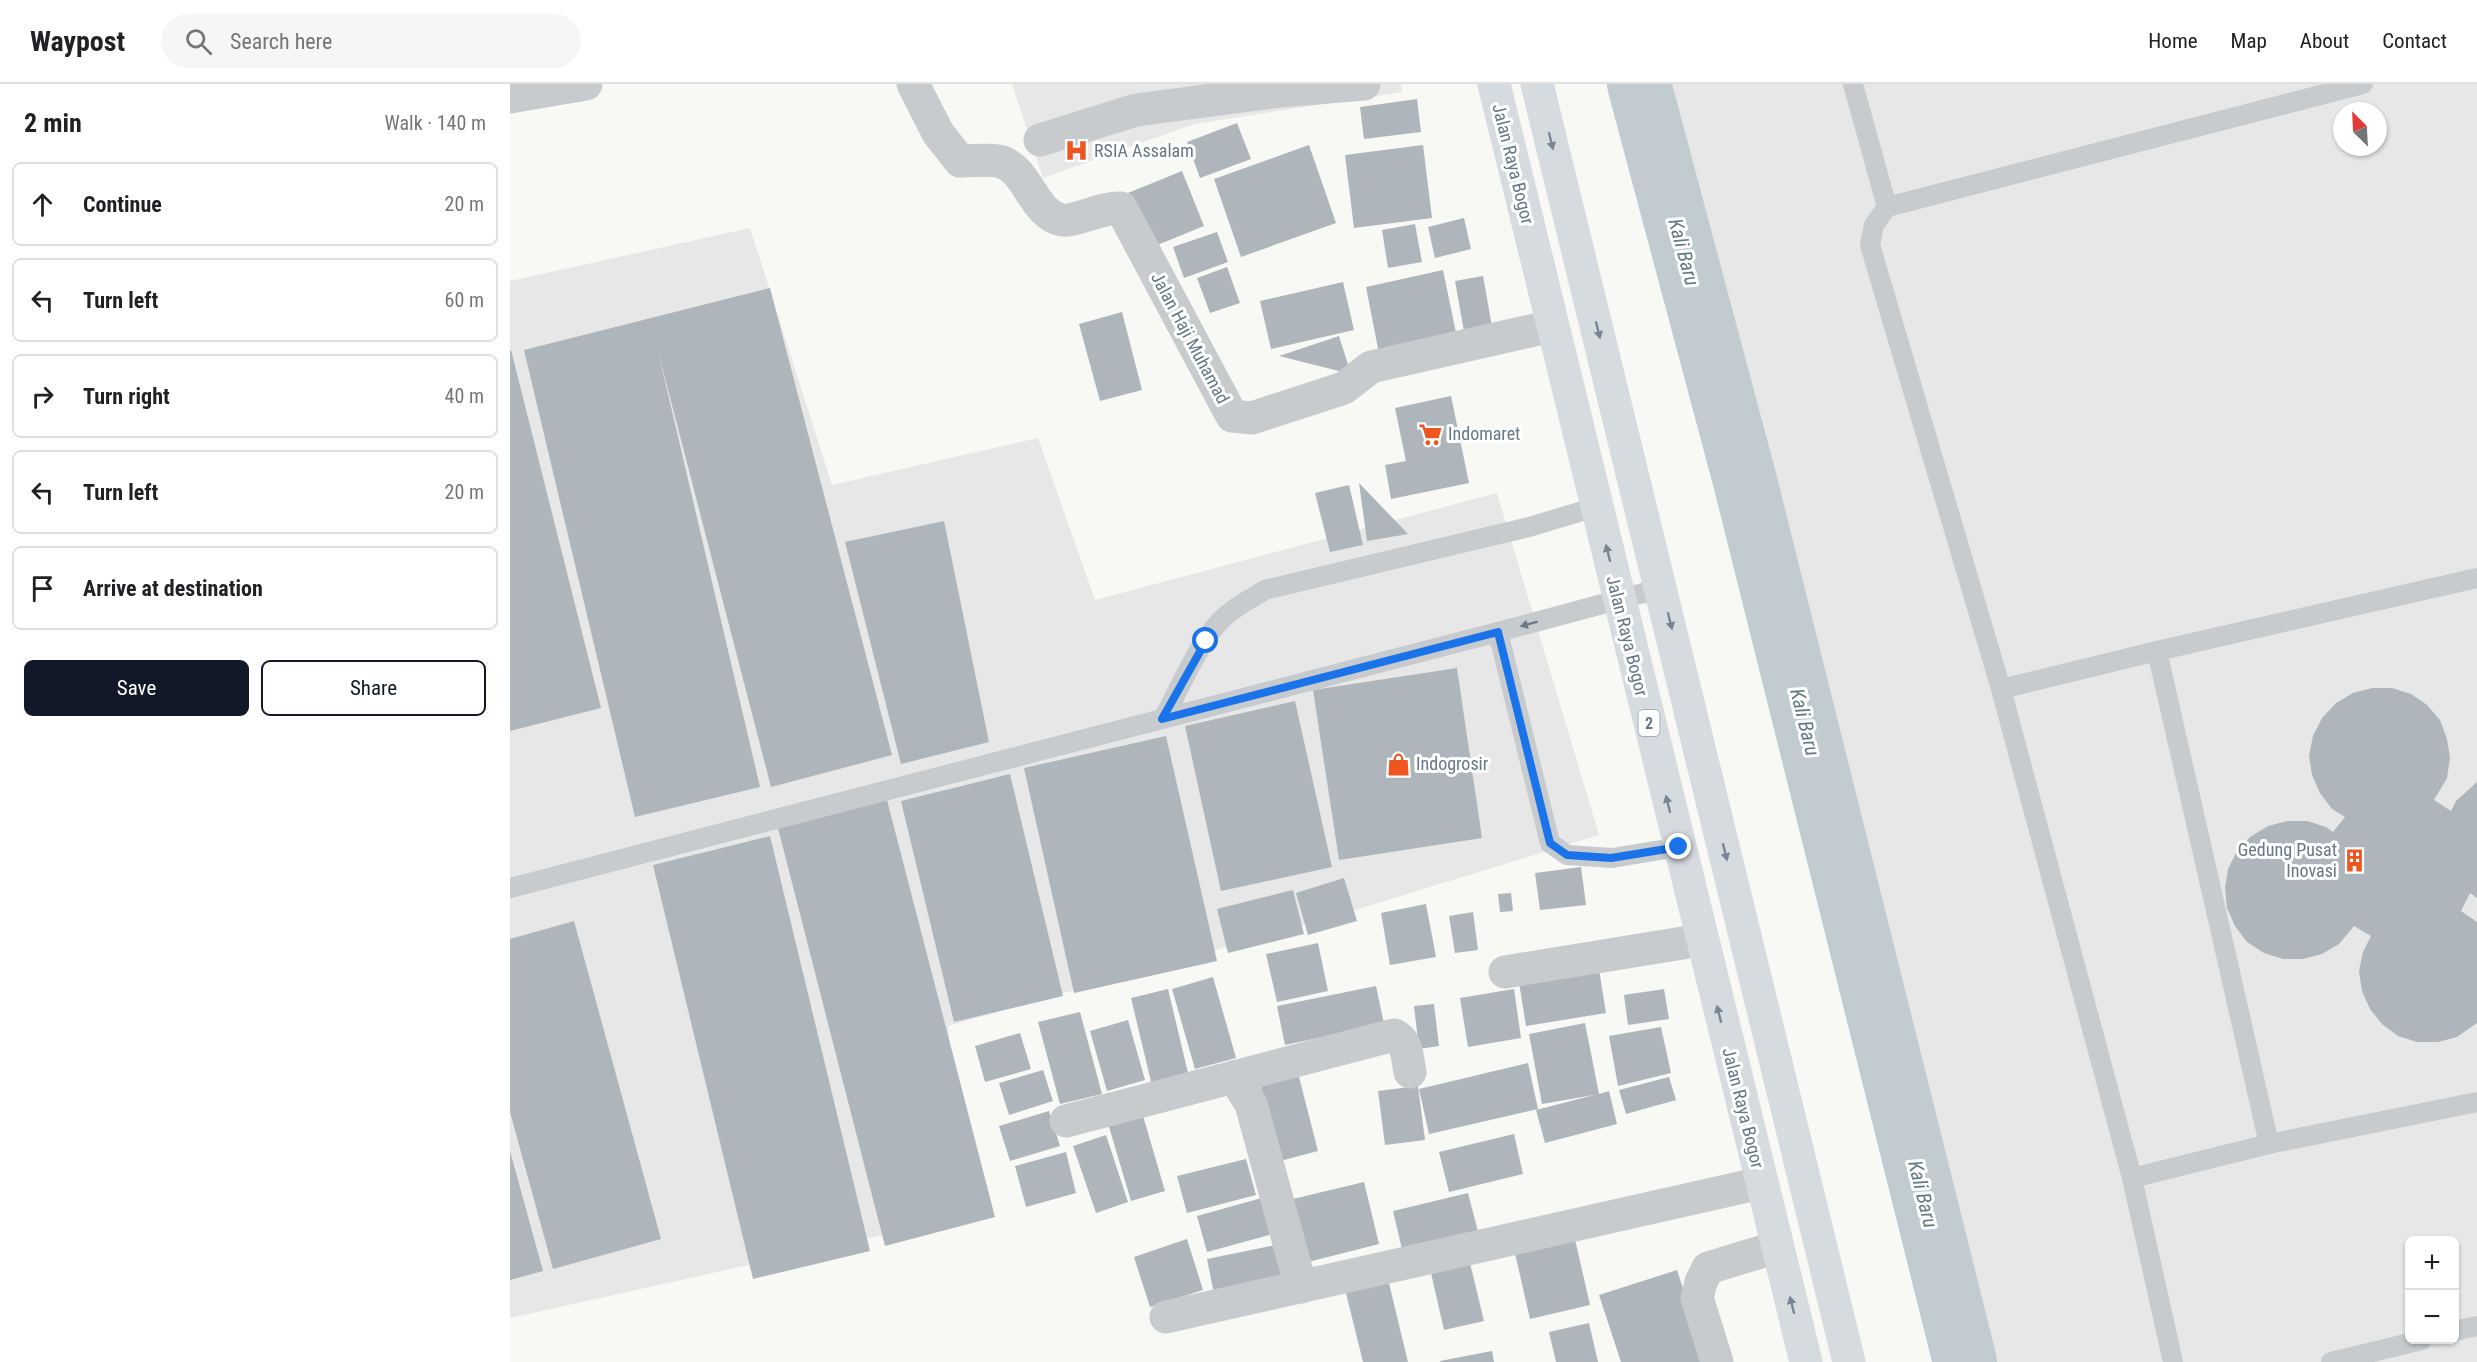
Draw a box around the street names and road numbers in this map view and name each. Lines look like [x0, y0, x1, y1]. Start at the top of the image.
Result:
street label: Jalan Raya Bogor [1488, 101, 1539, 227]
street label: Jalan Haji Muhamad [1147, 268, 1234, 407]
street label: Jalan Raya Bogor [1602, 573, 1653, 699]
road number: 2 [1638, 710, 1660, 736]
street label: Jalan Raya Bogor [1718, 1045, 1769, 1171]

